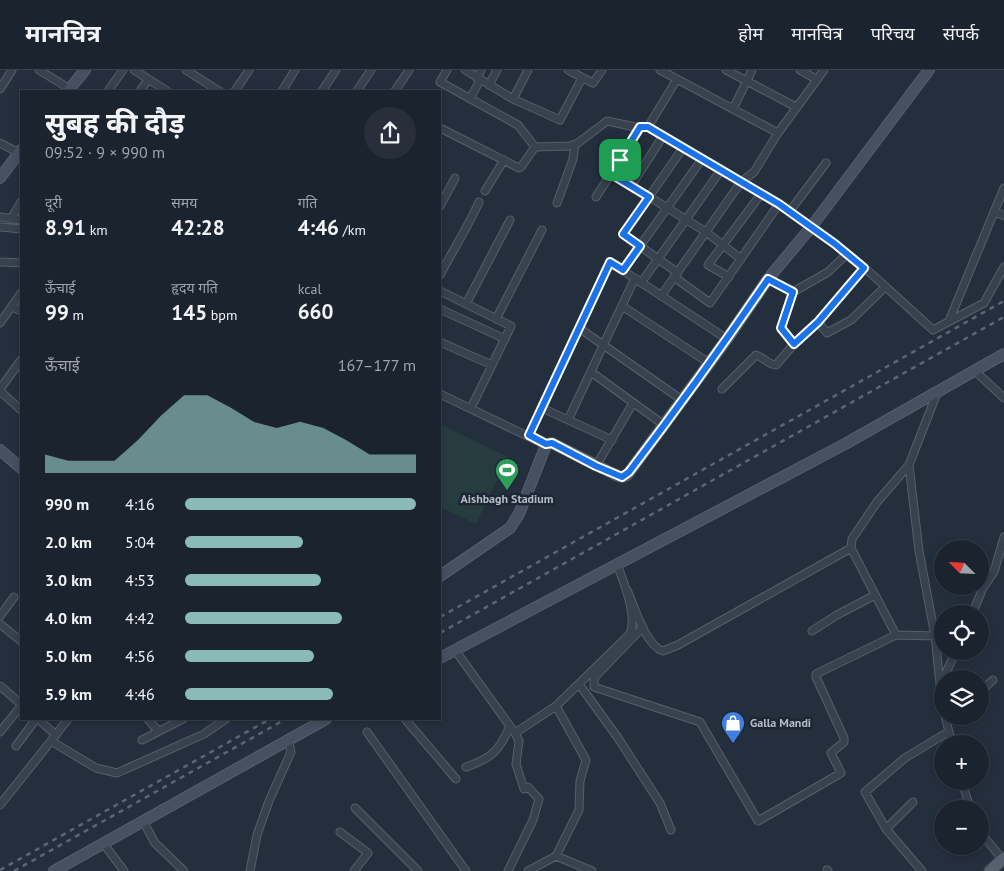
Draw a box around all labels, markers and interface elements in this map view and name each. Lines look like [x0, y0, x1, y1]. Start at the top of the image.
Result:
text: मानचित्र [25, 18, 101, 49]
text: होम [738, 22, 763, 45]
text: मानचित्र [791, 22, 843, 45]
text: परिचय [871, 22, 915, 45]
text: संपर्क [943, 22, 979, 45]
text: सुबह की दौड़ [45, 104, 184, 141]
button: share [364, 107, 416, 159]
pin [599, 139, 641, 181]
text: 09:52 · 9 × 990 m [45, 142, 165, 162]
icon: arrive [606, 146, 634, 174]
text: दूरी [45, 194, 62, 212]
text: समय [171, 194, 197, 212]
text: गति [298, 194, 317, 212]
text: 8.91 [45, 214, 86, 241]
text: 42:28 [171, 214, 225, 241]
text: 4:46 [298, 214, 339, 241]
text: km [86, 221, 108, 239]
text: /km [339, 221, 366, 239]
text: ऊँचाई [45, 279, 75, 297]
text: हृदय गति [171, 279, 218, 297]
text: kcal [298, 280, 322, 298]
text: 660 [298, 298, 333, 325]
text: 99 [45, 299, 69, 326]
text: 145 [171, 299, 207, 326]
text: m [69, 306, 84, 324]
text: bpm [207, 306, 237, 324]
text: ऊँचाई [45, 355, 80, 375]
text: 167–177 m [338, 355, 416, 375]
sports icon: Aishbagh Stadium [494, 457, 520, 491]
place label: Aishbagh Stadium [461, 491, 554, 506]
text: 990 m [45, 494, 89, 514]
text: 4:16 [125, 494, 155, 514]
text: 2.0 km [45, 532, 92, 552]
text: 5:04 [125, 532, 155, 552]
north arrow [934, 540, 989, 595]
map controls [934, 540, 989, 855]
text: 3.0 km [45, 570, 92, 590]
text: 4:53 [125, 570, 155, 590]
button: locate [934, 605, 989, 660]
text: 4.0 km [45, 608, 92, 628]
text: 4:42 [125, 608, 155, 628]
text: 5.0 km [45, 646, 92, 666]
text: 4:56 [125, 646, 155, 666]
button: layers [934, 670, 989, 725]
text: 5.9 km [45, 684, 92, 704]
text: 4:46 [125, 684, 155, 704]
shop icon: Galla Mandi [720, 710, 746, 744]
place label: Galla Mandi [750, 715, 811, 730]
button: + [934, 735, 989, 790]
button: − [934, 800, 989, 855]

